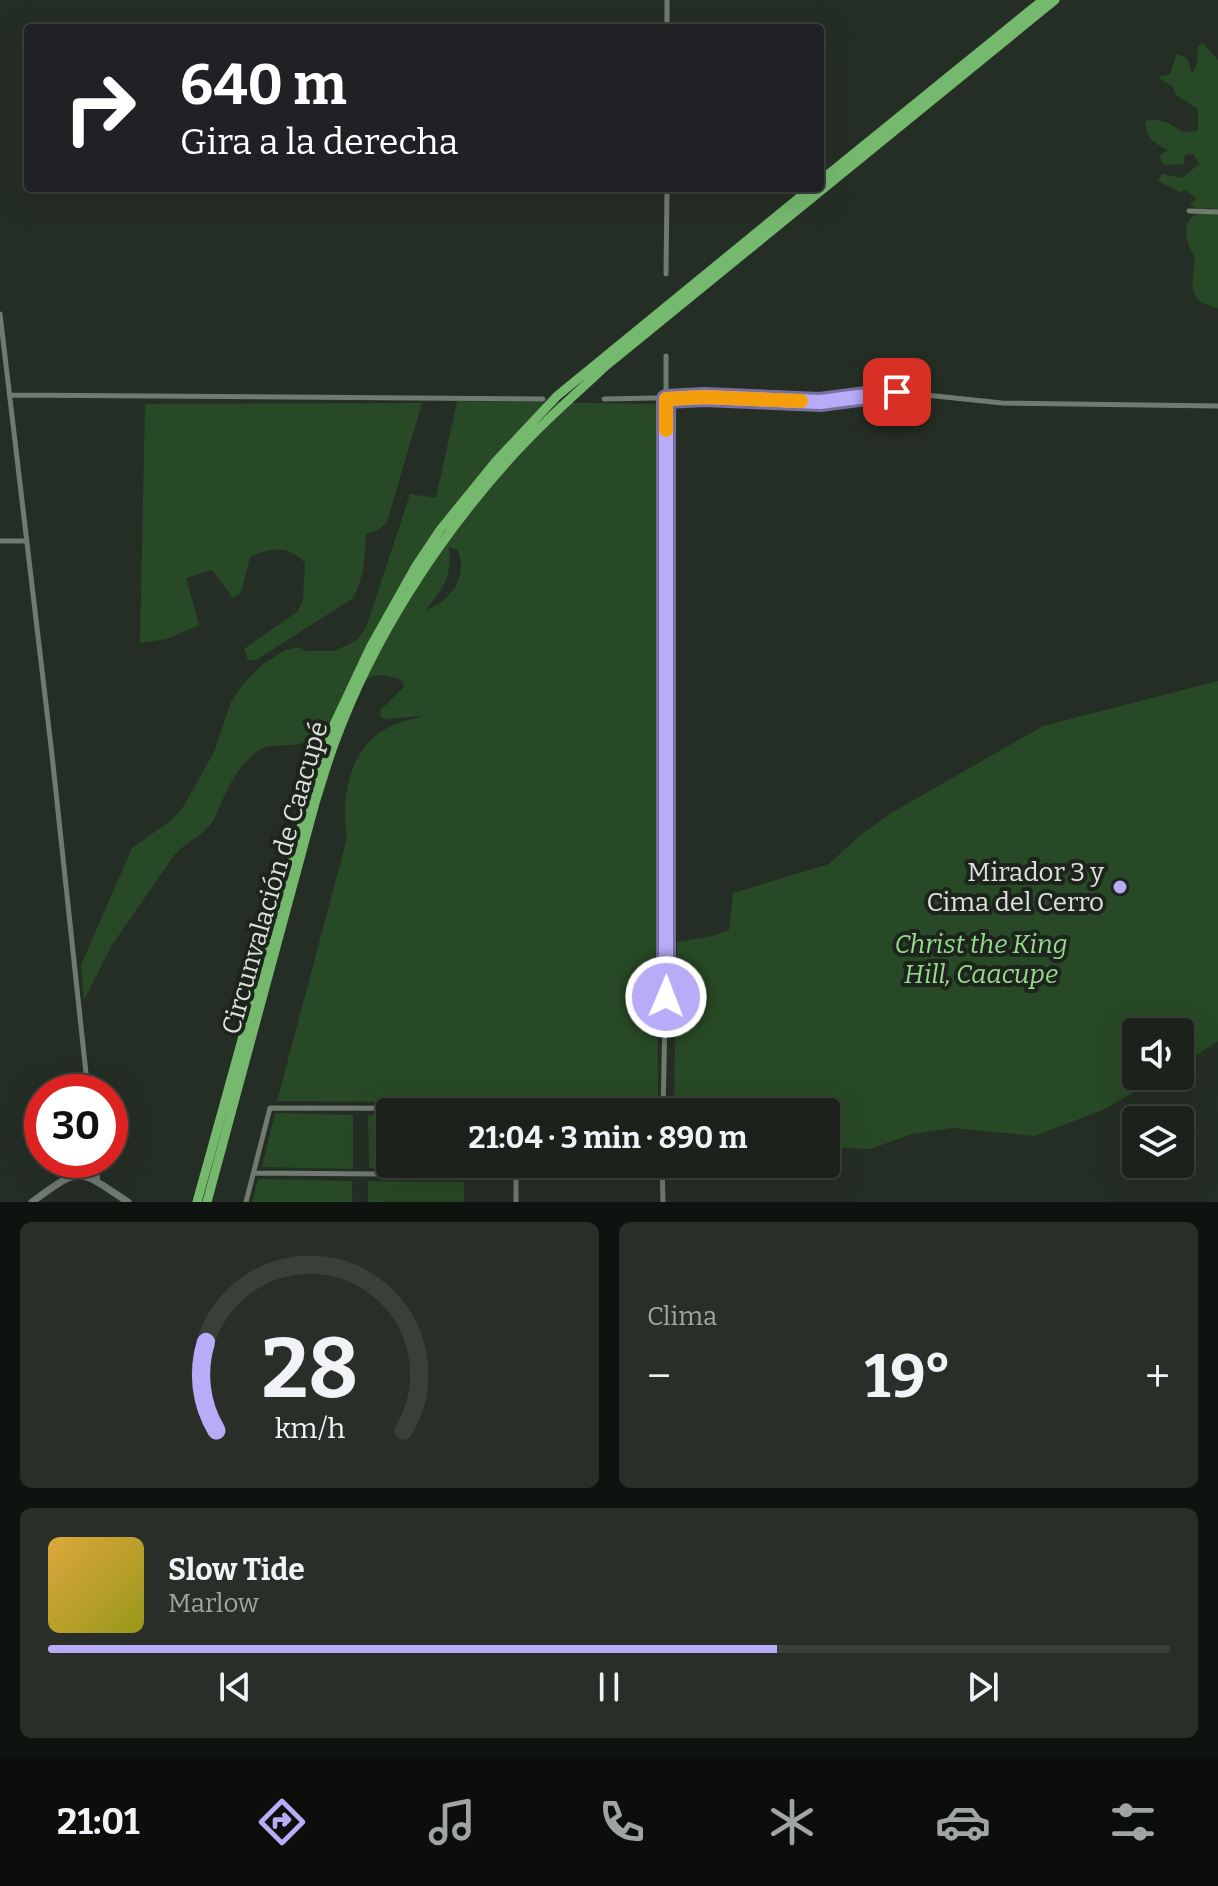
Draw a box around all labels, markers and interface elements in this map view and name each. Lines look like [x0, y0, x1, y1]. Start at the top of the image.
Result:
text: 640 m [180, 52, 347, 119]
icon: right [48, 56, 152, 160]
text: Gira a la derecha [180, 120, 458, 164]
pin [863, 358, 931, 426]
icon: arrive [875, 370, 919, 414]
street label: Circunvalación de Caacupé [215, 718, 335, 1038]
place label: Mirador 3 y Cima del Cerro [926, 857, 1104, 918]
marker: Mirador 3 y Cima del Cerro [1111, 878, 1129, 896]
park label: Christ the King Hill, Caacupe [894, 929, 1068, 990]
position arrow [624, 955, 708, 1039]
map controls [1122, 1018, 1194, 1178]
button: sound [1122, 1018, 1194, 1090]
speed limit sign: 30 [24, 1074, 128, 1178]
button: layers [1122, 1106, 1194, 1178]
text: 21:04 · 3 min · 890 m [469, 1120, 747, 1156]
text: Clima [647, 1301, 717, 1332]
text: 28 [261, 1319, 358, 1419]
text: 19° [864, 1341, 952, 1413]
text: − [647, 1350, 671, 1403]
text: + [1145, 1350, 1170, 1403]
text: km/h [274, 1411, 345, 1446]
text: Slow Tide [168, 1552, 305, 1588]
text: Marlow [168, 1588, 259, 1619]
icon: previous [213, 1665, 257, 1709]
icon: pause [587, 1665, 631, 1709]
icon: next [961, 1665, 1005, 1709]
icon: directions [254, 1794, 310, 1850]
icon: music [424, 1794, 480, 1850]
icon: phone [594, 1794, 650, 1850]
icon: climate [764, 1794, 820, 1850]
icon: car [935, 1794, 991, 1850]
icon: filters [1105, 1794, 1161, 1850]
text: 21:01 [57, 1800, 140, 1844]

